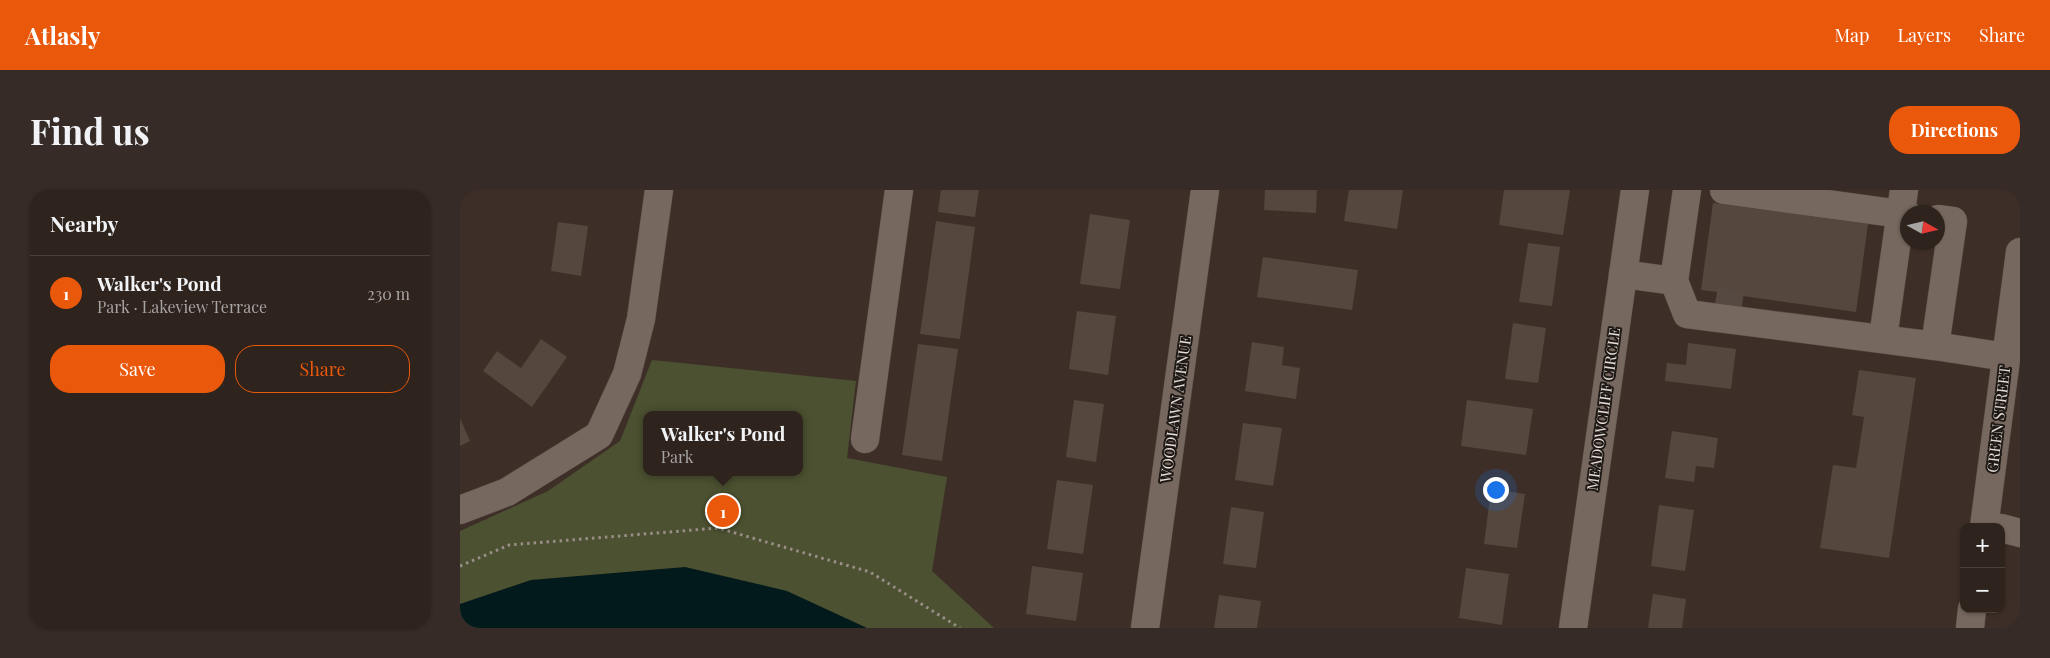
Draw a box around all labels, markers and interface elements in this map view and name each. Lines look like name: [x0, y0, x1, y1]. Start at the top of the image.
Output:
text: Atlasly: [25, 19, 100, 51]
text: Map: [1834, 23, 1869, 47]
text: Layers: [1897, 23, 1951, 47]
text: Share: [1979, 23, 2025, 47]
button: Directions: [1889, 106, 2020, 154]
text: Find us: [30, 107, 150, 154]
north arrow: [1900, 205, 1945, 250]
text: Nearby: [50, 209, 119, 237]
text: Walker's Pond: [97, 270, 222, 296]
text: 1: [63, 283, 69, 304]
text: 230 m: [367, 283, 410, 304]
text: Park · Lakeview Terrace: [97, 296, 267, 317]
street label: MEADOWCLIFF CIRCLE: [1582, 326, 1624, 492]
street label: WOODLAWN AVENUE: [1155, 334, 1195, 485]
button: Save: [50, 345, 225, 393]
button: Share: [235, 345, 410, 393]
street label: GREEN STREET: [1982, 364, 2014, 474]
popup: [643, 411, 803, 476]
text: Walker's Pond: [661, 420, 785, 446]
text: Park: [661, 446, 694, 467]
your location: [1483, 477, 1509, 503]
pin: 1: [707, 492, 739, 530]
map controls: [1960, 523, 2005, 613]
button: +: [1960, 523, 2005, 568]
button: −: [1960, 568, 2005, 613]

